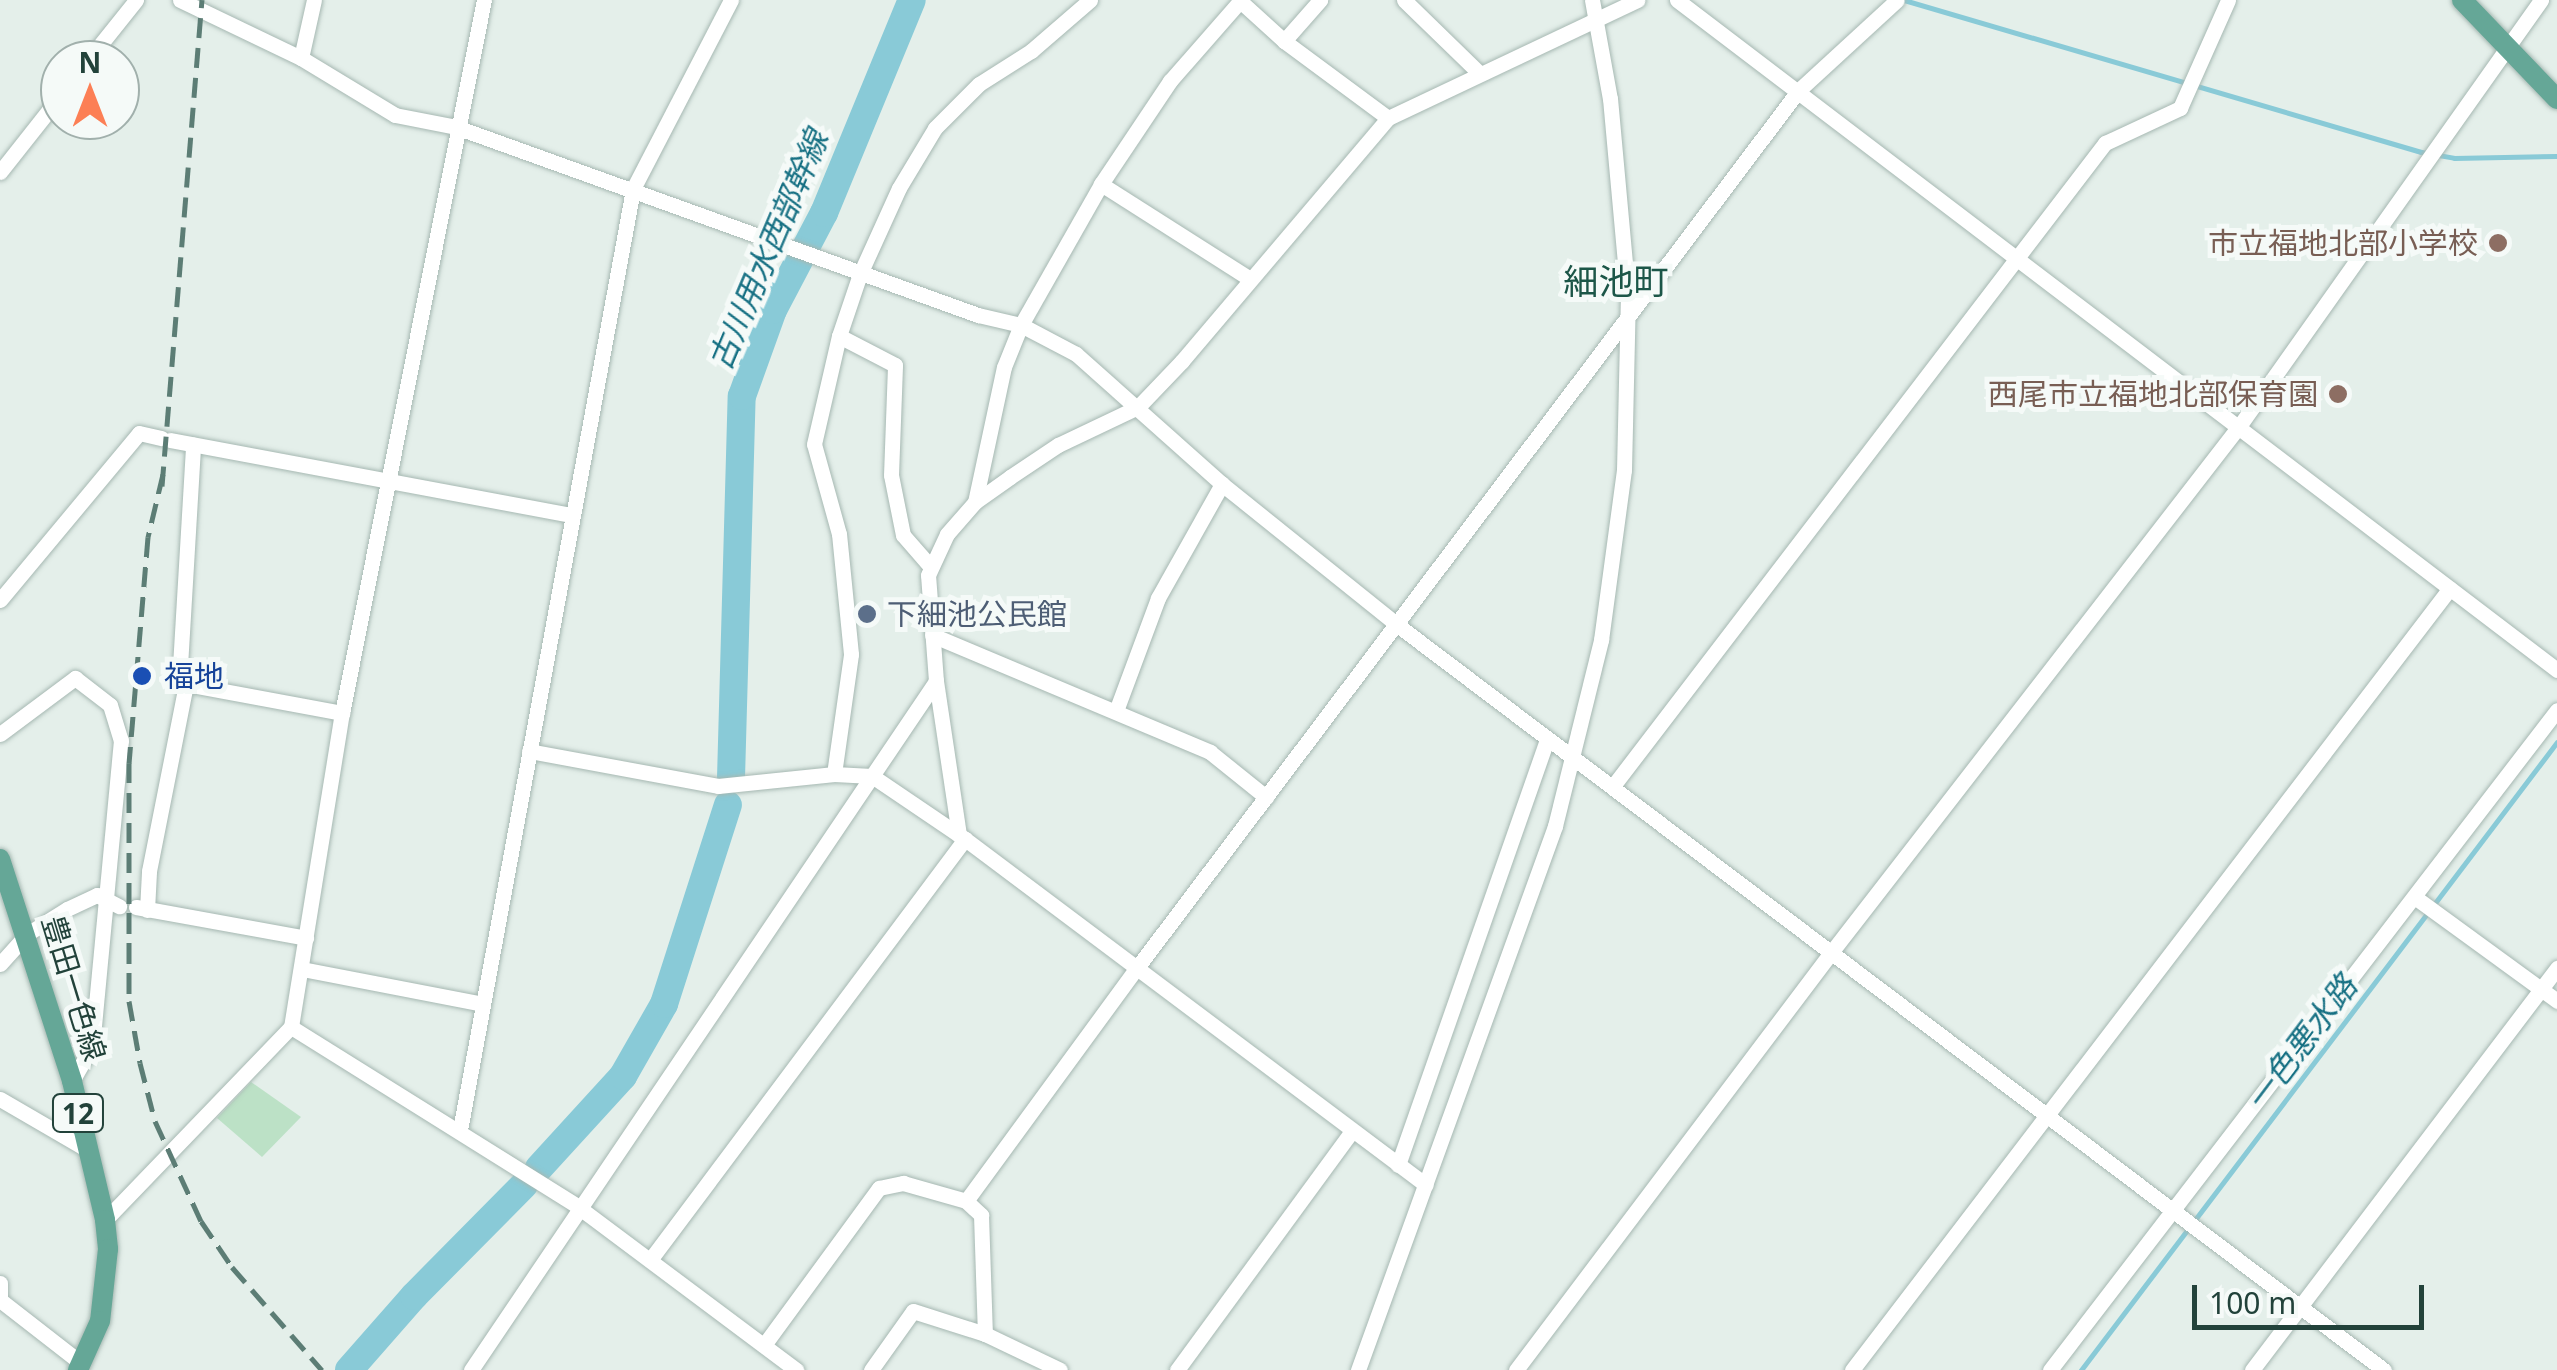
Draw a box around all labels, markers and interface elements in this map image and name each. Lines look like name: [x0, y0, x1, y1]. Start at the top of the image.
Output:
north arrow: [40, 40, 140, 140]
text: N: [79, 43, 101, 81]
water label: 古川用水西部幹線: [700, 125, 836, 375]
place label: 市立福地北部小学校: [2208, 225, 2478, 261]
marker: 市立福地北部小学校: [2487, 232, 2509, 254]
district label: 細池町: [1564, 260, 1668, 302]
place label: 西尾市立福地北部保育園: [1988, 376, 2318, 412]
marker: 西尾市立福地北部保育園: [2327, 383, 2349, 405]
place label: 下細池公民館: [887, 596, 1067, 632]
marker: 下細池公民館: [856, 603, 878, 625]
place label: 福地: [164, 658, 224, 694]
marker: 福地: [129, 663, 155, 689]
street label: 豊田一色線: [35, 911, 113, 1065]
water label: 一色悪水路: [2238, 968, 2364, 1118]
road number: 12: [50, 1090, 106, 1136]
scale bar: [2197, 1265, 2430, 1327]
text: 100 m: [2209, 1282, 2296, 1323]

